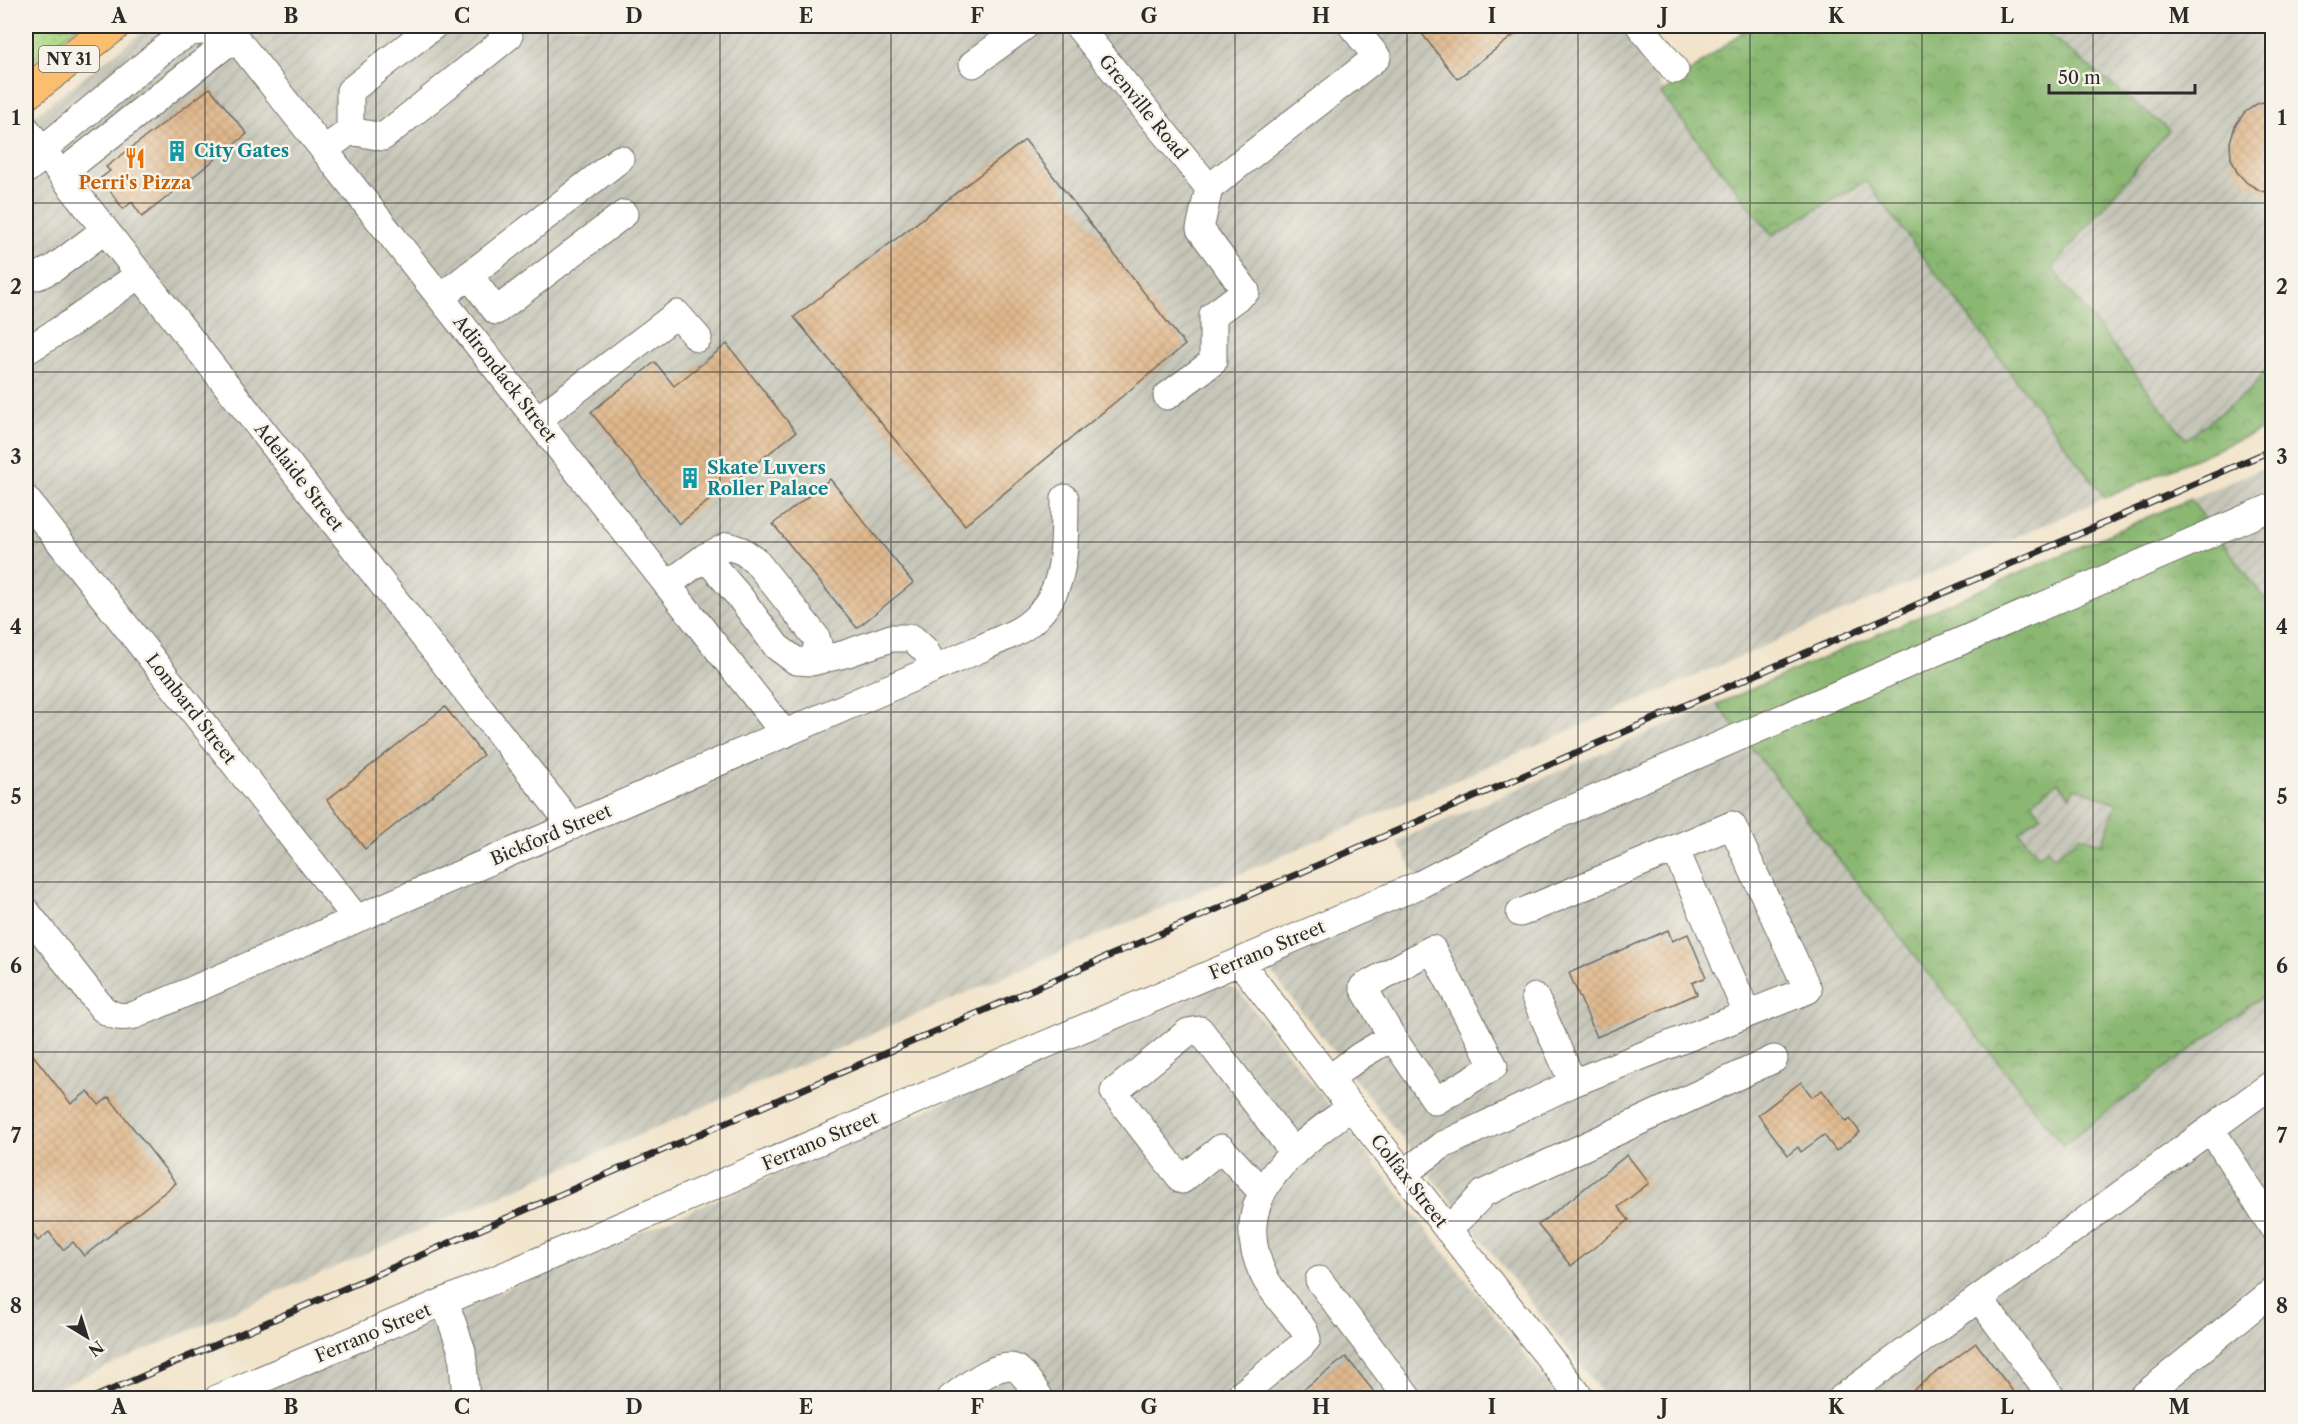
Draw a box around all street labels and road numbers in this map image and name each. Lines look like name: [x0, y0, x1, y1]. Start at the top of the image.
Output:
road number: NY 31: [39, 46, 99, 72]
street label: Grenville Road: [1094, 50, 1192, 164]
street label: Adirondack Street: [448, 310, 562, 447]
street label: Adelaide Street: [249, 418, 348, 536]
street label: Lombard Street: [141, 649, 241, 769]
street label: Bickford Street: [487, 799, 615, 870]
street label: Ferrano Street: [1206, 915, 1329, 984]
street label: Ferrano Street: [759, 1106, 882, 1175]
street label: Colfax Street: [1366, 1130, 1453, 1233]
street label: Ferrano Street: [312, 1298, 435, 1367]

